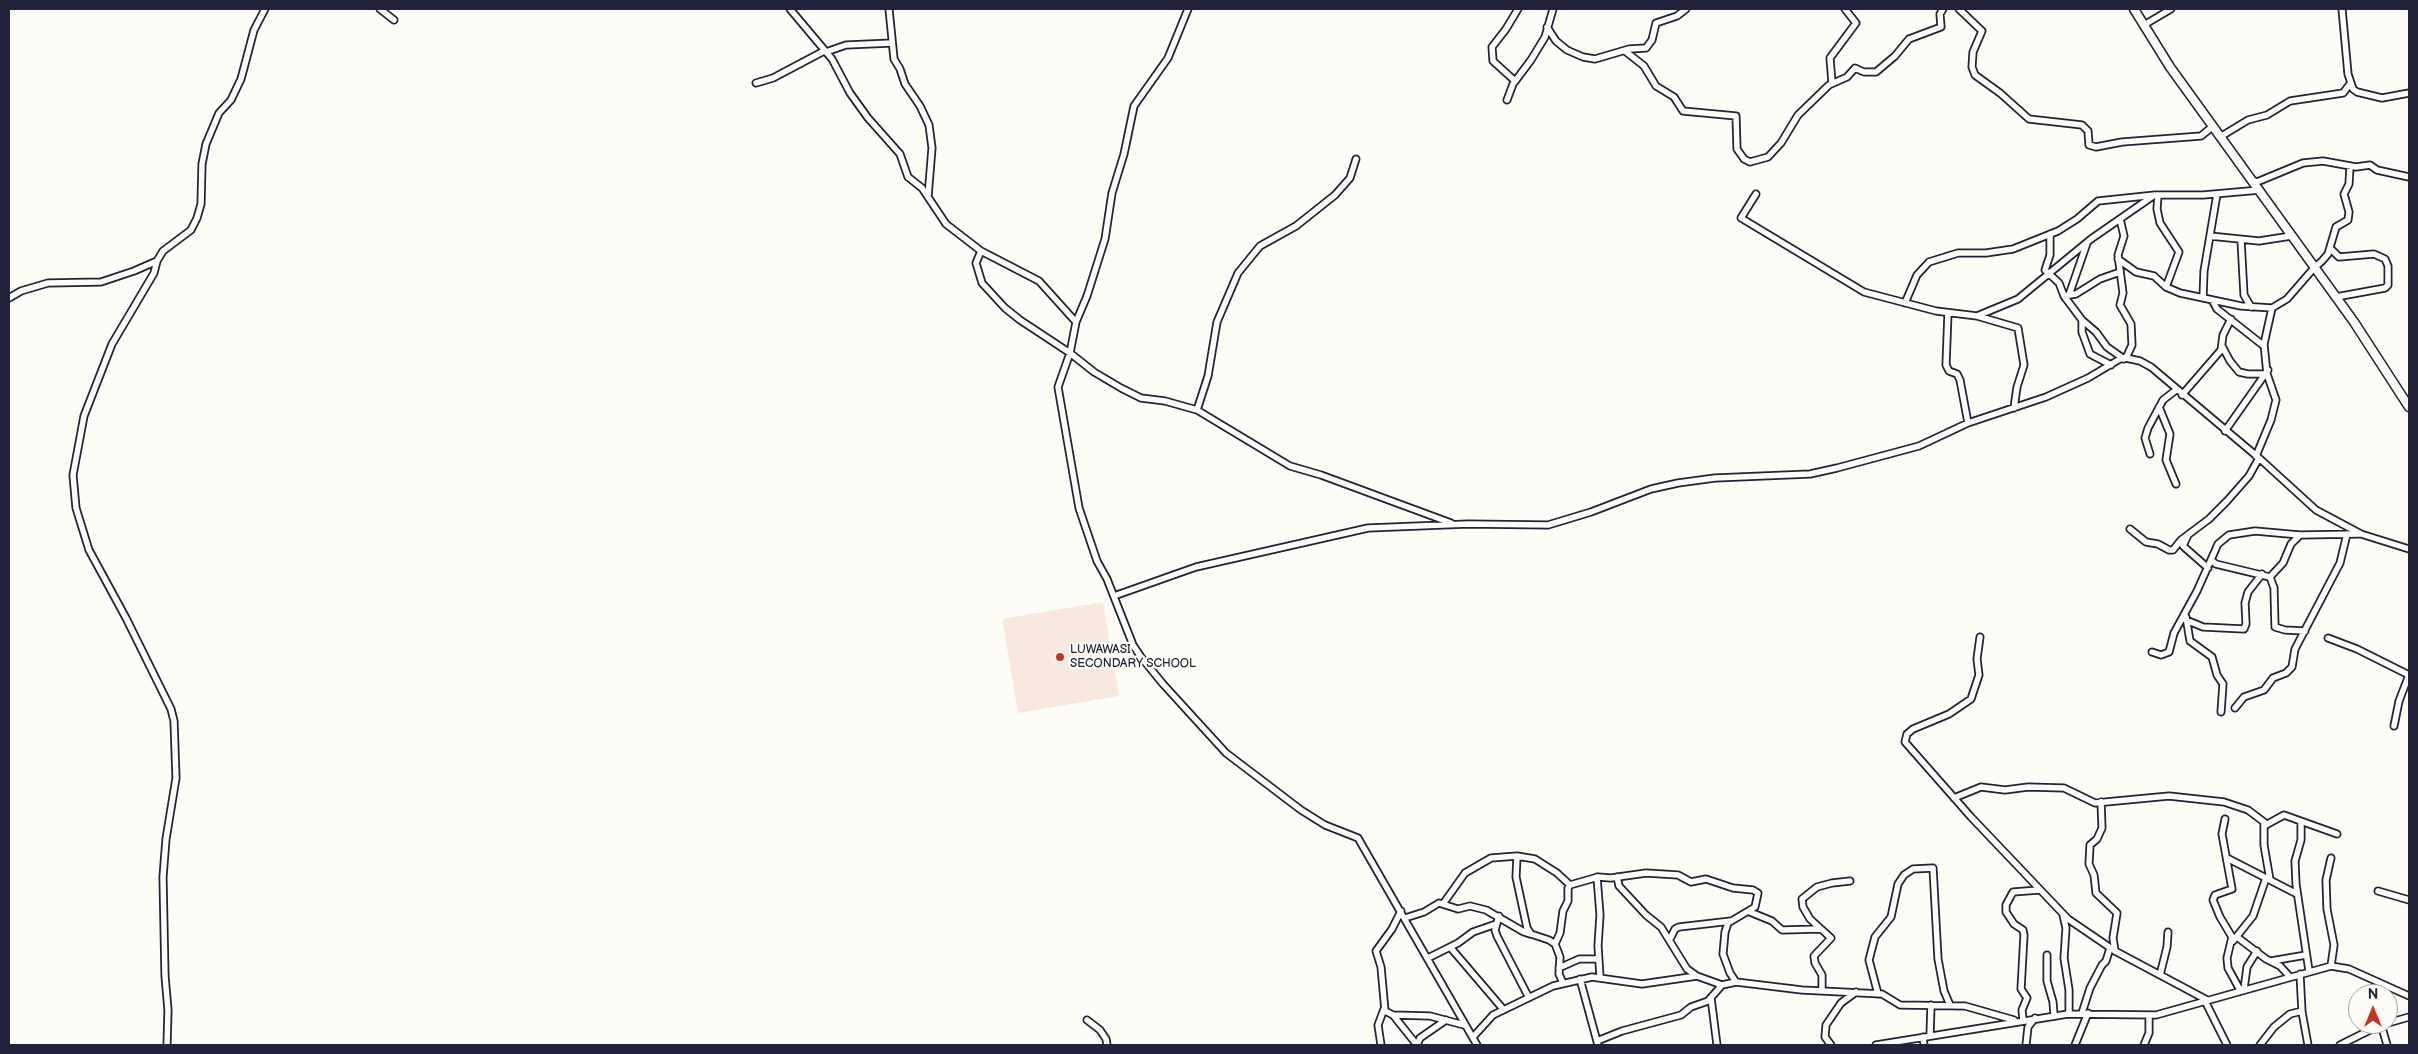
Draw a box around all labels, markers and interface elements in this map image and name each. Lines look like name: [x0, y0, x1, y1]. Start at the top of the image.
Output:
place label: LUWAWASI SECONDARY SCHOOL: [1070, 643, 1196, 671]
marker: LUWAWASI SECONDARY SCHOOL: [1054, 651, 1066, 663]
north arrow: [2348, 984, 2398, 1034]
text: N: [2368, 986, 2378, 1003]

